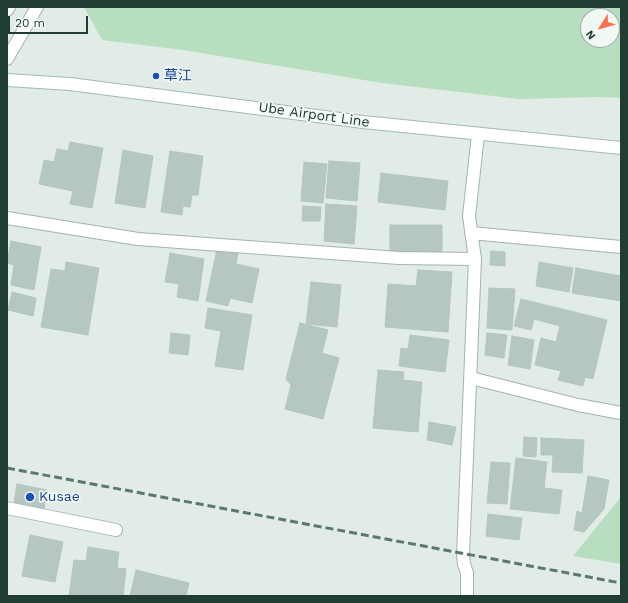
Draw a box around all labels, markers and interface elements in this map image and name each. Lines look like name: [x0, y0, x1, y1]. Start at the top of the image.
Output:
scale bar: [10, 8, 90, 34]
north arrow: [580, 8, 620, 48]
text: 20 m: [15, 16, 45, 30]
text: N: [583, 28, 598, 42]
place label: 草江: [164, 68, 192, 84]
marker: 草江: [151, 71, 161, 81]
street label: Ube Airport Line: [257, 99, 371, 131]
place label: Kusae: [39, 489, 80, 505]
marker: Kusae: [24, 491, 36, 503]

